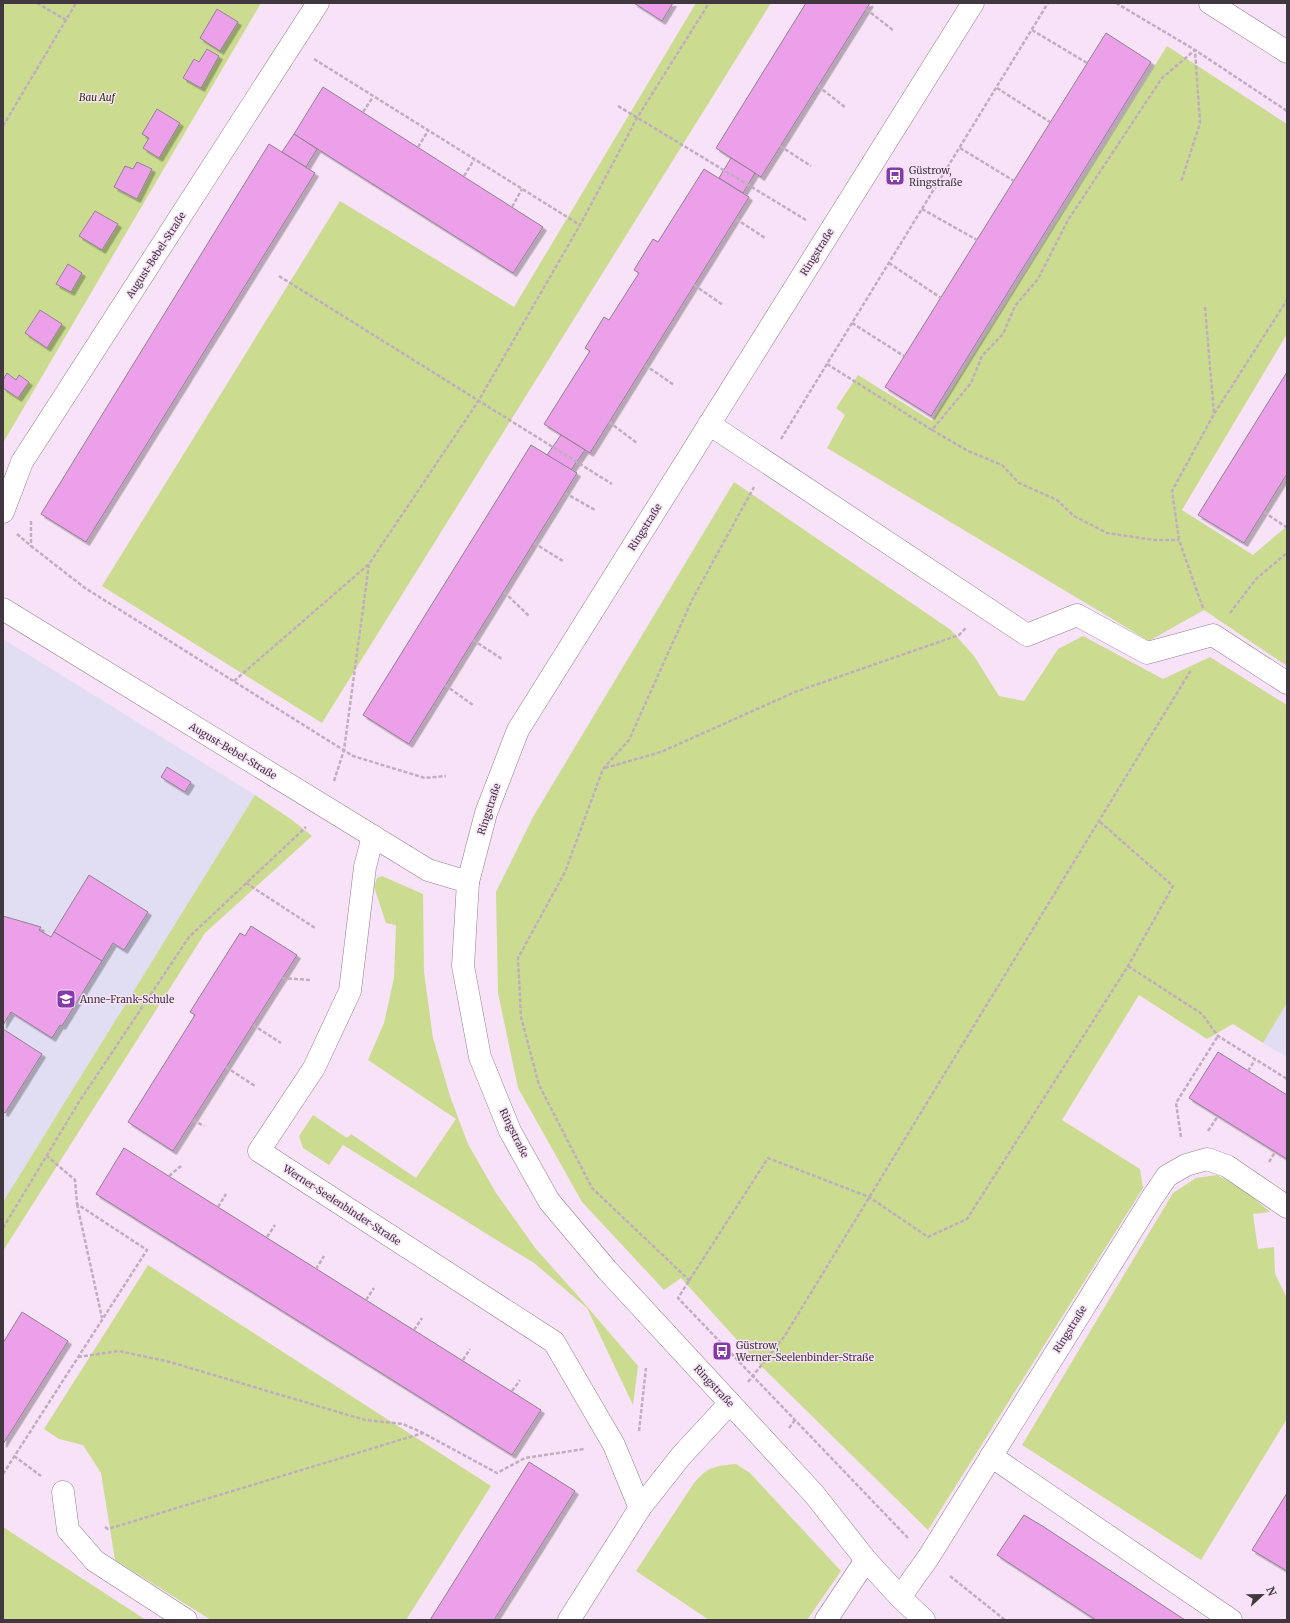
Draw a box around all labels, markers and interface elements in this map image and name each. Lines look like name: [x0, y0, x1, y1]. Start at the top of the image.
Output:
park label: Bau Auf: [79, 91, 117, 104]
place label: Güstrow, Ringstraße: [909, 164, 962, 189]
bus stop icon: Güstrow, Ringstraße: [884, 165, 906, 187]
street label: August-Bebel-Straße: [123, 209, 189, 301]
street label: Ringstraße: [797, 226, 837, 278]
street label: Ringstraße: [625, 501, 665, 553]
street label: August-Bebel-Straße: [186, 719, 279, 782]
street label: Ringstraße: [475, 782, 503, 836]
school or university icon: Anne-Frank-Schule: [55, 988, 77, 1010]
place label: Anne-Frank-Schule: [79, 993, 174, 1006]
street label: Ringstraße: [496, 1106, 532, 1160]
street label: Werner-Seelenbinder-Straße: [280, 1161, 403, 1248]
street label: Ringstraße: [1050, 1303, 1090, 1355]
place label: Güstrow, Werner-Seelenbinder-Straße: [735, 1339, 874, 1364]
bus stop icon: Güstrow, Werner-Seelenbinder-Straße: [711, 1340, 733, 1362]
street label: Ringstraße: [691, 1362, 737, 1410]
north arrow: [1242, 1575, 1282, 1615]
text: N: [1263, 1585, 1280, 1598]

